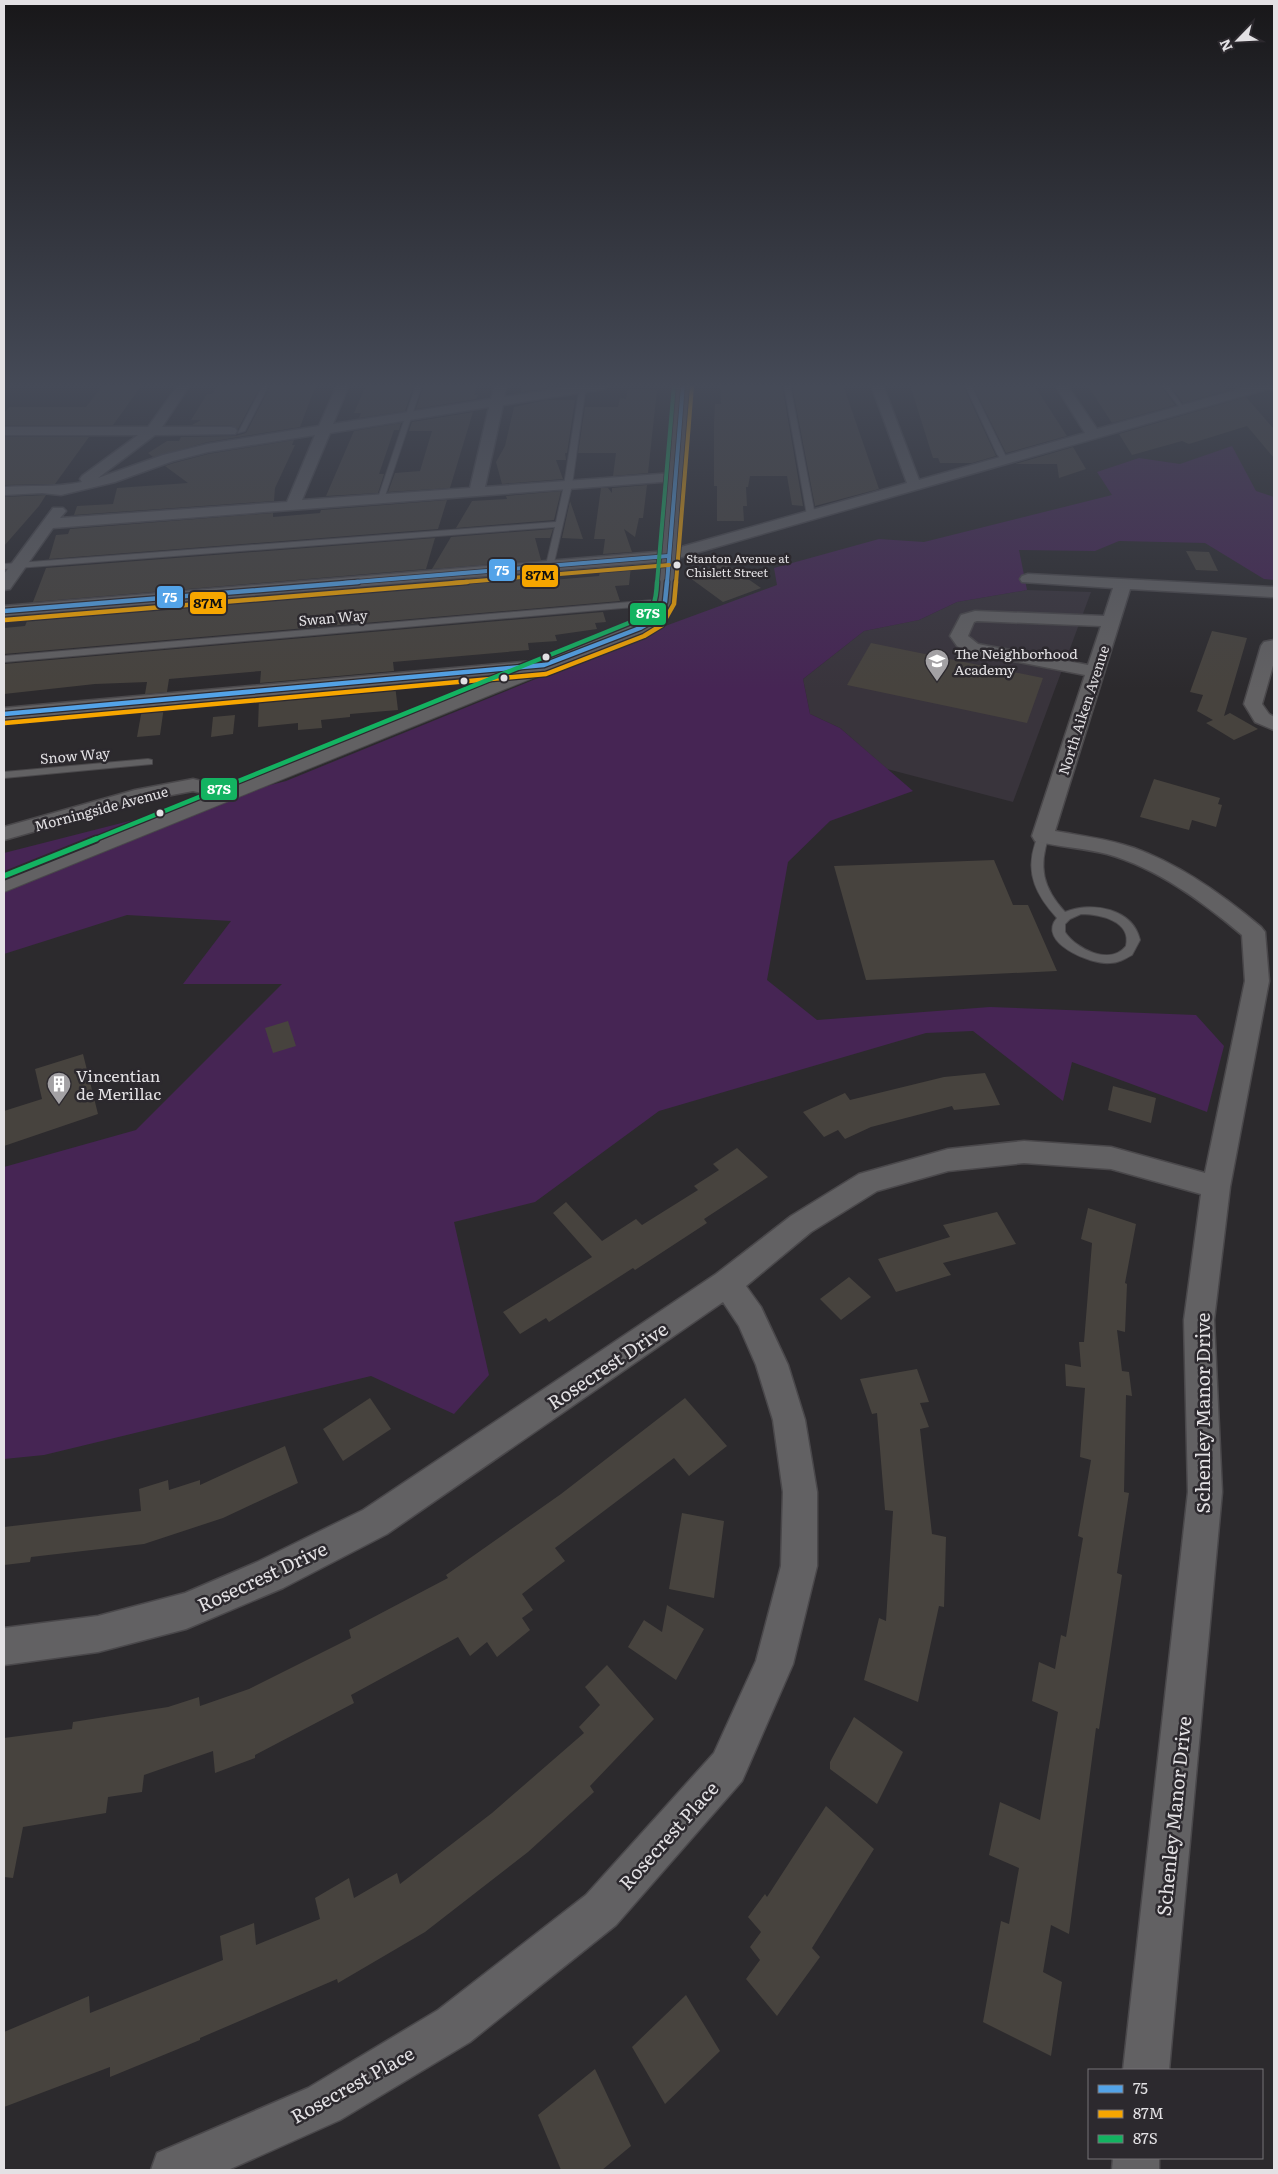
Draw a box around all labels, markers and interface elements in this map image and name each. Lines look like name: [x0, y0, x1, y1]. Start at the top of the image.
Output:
north arrow: [1213, 15, 1263, 65]
text: N: [1214, 36, 1237, 55]
place label: Stanton Avenue at Chislett Street: [686, 549, 789, 581]
line badge: 75: [488, 558, 516, 582]
text: 75: [495, 559, 510, 579]
marker: Stanton Avenue at Chislett Street: [672, 560, 682, 570]
line badge: 87M: [521, 564, 559, 588]
text: 87M: [525, 564, 555, 584]
line badge: 75: [156, 585, 184, 609]
text: 75: [163, 586, 178, 606]
line badge: 87M: [189, 591, 227, 615]
text: 87M: [193, 592, 223, 612]
line badge: 87S: [629, 602, 667, 626]
text: 87S: [636, 602, 661, 622]
street label: Swan Way: [297, 604, 369, 630]
place label: The Neighborhood Academy: [954, 643, 1078, 679]
street label: North Aiken Avenue: [1053, 643, 1113, 777]
school or university icon: The Neighborhood Academy: [924, 648, 950, 682]
unlabelled marker: [541, 652, 551, 662]
unlabelled marker: [499, 673, 509, 683]
unlabelled marker: [459, 676, 469, 686]
street label: Snow Way: [39, 742, 112, 768]
line badge: 87S: [200, 777, 238, 801]
text: 87S: [207, 778, 232, 798]
street label: Morningside Avenue: [32, 781, 170, 835]
unlabelled marker: [155, 808, 165, 818]
place label: Vincentian de Merillac: [76, 1063, 161, 1105]
building icon: Vincentian de Merillac: [46, 1071, 72, 1105]
street label: Schenley Manor Drive: [1188, 1312, 1216, 1513]
street label: Rosecrest Drive: [541, 1314, 673, 1416]
street label: Rosecrest Drive: [193, 1534, 332, 1618]
street label: Schenley Manor Drive: [1149, 1715, 1197, 1917]
street label: Rosecrest Place: [612, 1774, 724, 1895]
street label: Rosecrest Place: [285, 2038, 419, 2130]
legend: [1088, 2069, 1263, 2159]
text: 75: [1133, 2076, 1148, 2099]
text: 87M: [1133, 2101, 1164, 2124]
text: 87S: [1133, 2126, 1158, 2149]

